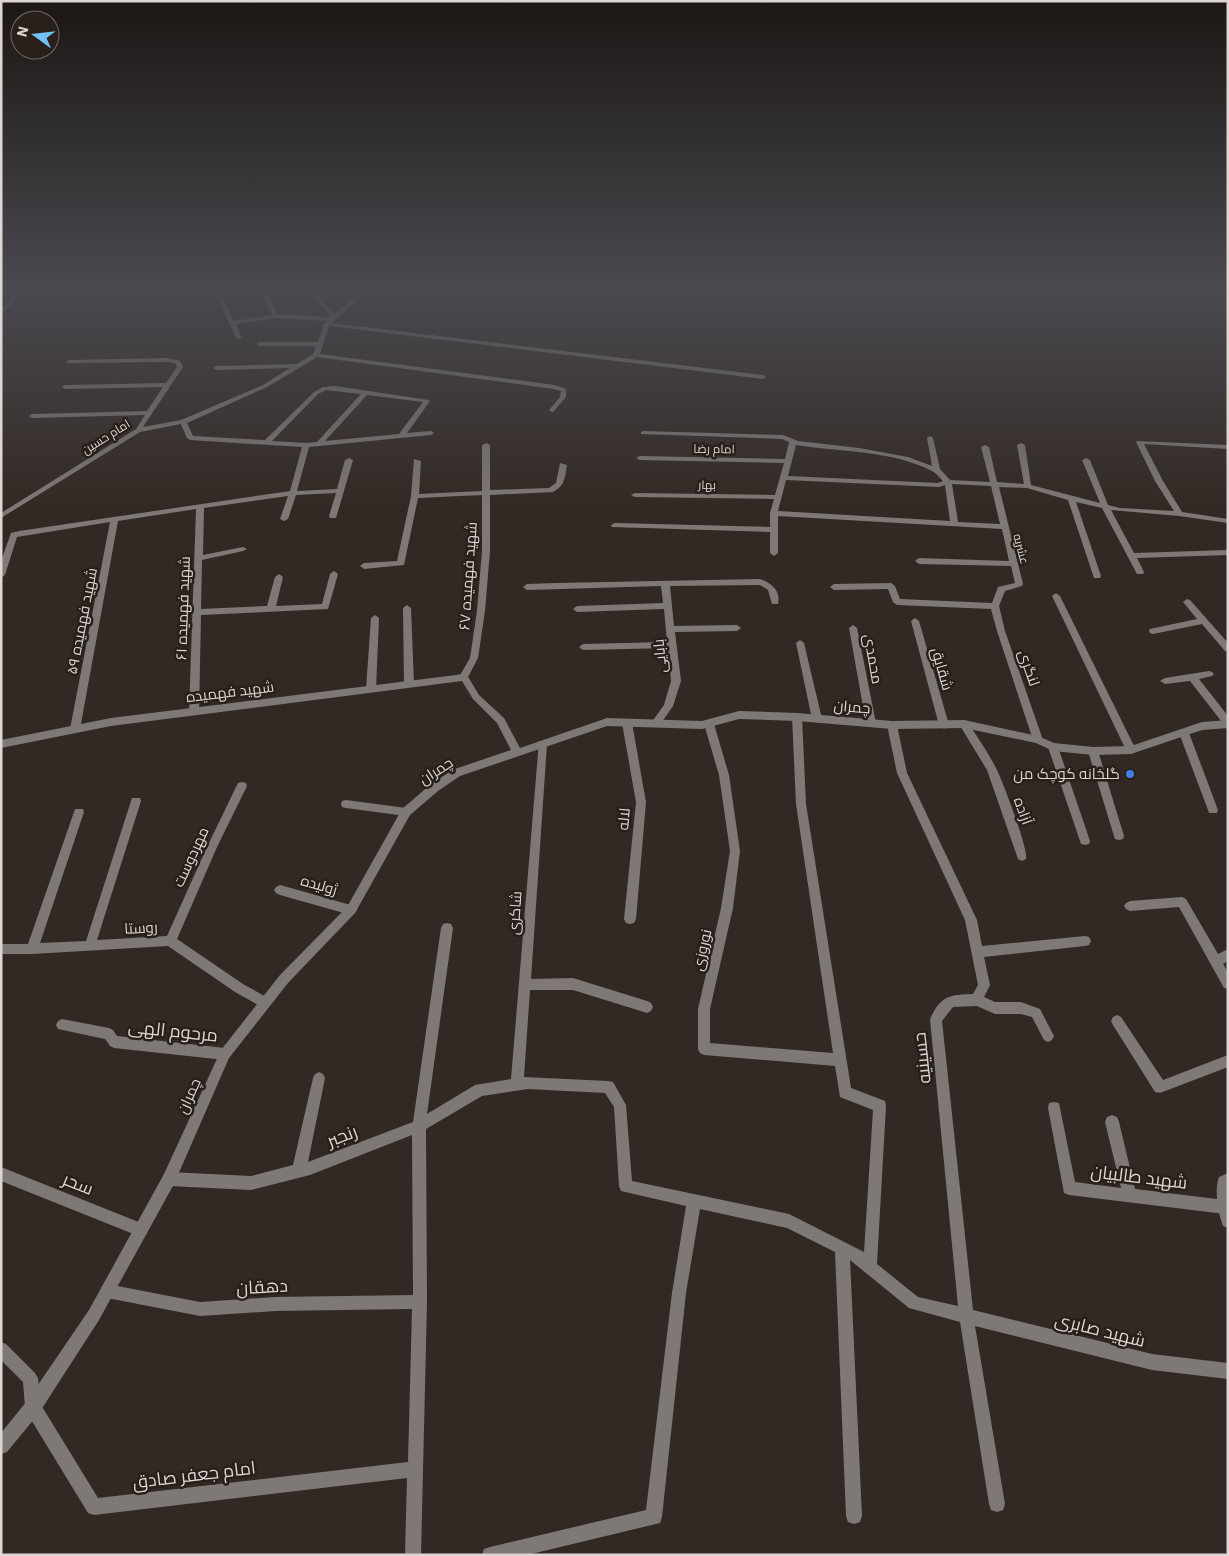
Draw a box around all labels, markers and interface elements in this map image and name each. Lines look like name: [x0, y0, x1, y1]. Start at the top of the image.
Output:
north arrow: [10, 10, 60, 60]
text: N: [12, 24, 32, 39]
street label: امام حسین: [79, 416, 133, 458]
street label: امام رضا: [693, 441, 735, 457]
street label: بهار: [697, 477, 716, 492]
street label: شهید فهمیده ۶۷: [454, 521, 482, 631]
street label: عشریه: [1010, 532, 1033, 566]
street label: شهید فهمیده ۶۱: [171, 556, 195, 660]
street label: شهید فهمیده ۵۹: [62, 566, 102, 676]
street label: محمدی: [859, 633, 887, 685]
street label: بابایی: [649, 638, 671, 674]
street label: شقایق: [926, 645, 958, 693]
street label: لنگری: [1014, 647, 1044, 689]
street label: شهید فهمیده: [185, 677, 275, 707]
street label: چمران: [833, 695, 871, 719]
street label: چمران: [415, 753, 457, 789]
place label: گلخانه کوچک من: [1013, 764, 1120, 784]
marker: گلخانه کوچک من: [1124, 768, 1136, 780]
street label: آزاده: [1010, 794, 1037, 827]
street label: لاله: [613, 807, 634, 831]
street label: مهردوست: [168, 824, 214, 890]
street label: ژولیده: [299, 870, 340, 899]
street label: شاکری: [503, 890, 527, 936]
street label: روستا: [124, 917, 158, 938]
street label: نوروزی: [688, 927, 716, 973]
street label: مرحوم الهی: [127, 1014, 219, 1048]
street label: حسینیه: [907, 1031, 936, 1085]
street label: چمران: [172, 1075, 206, 1117]
street label: رنجبر: [322, 1119, 360, 1152]
street label: شهید طالبیان: [1089, 1159, 1189, 1194]
street label: سحر: [59, 1167, 97, 1200]
street label: دهقان: [235, 1274, 288, 1299]
street label: شهید صابری: [1053, 1307, 1148, 1352]
street label: امام جعفر صادق: [131, 1456, 257, 1494]

